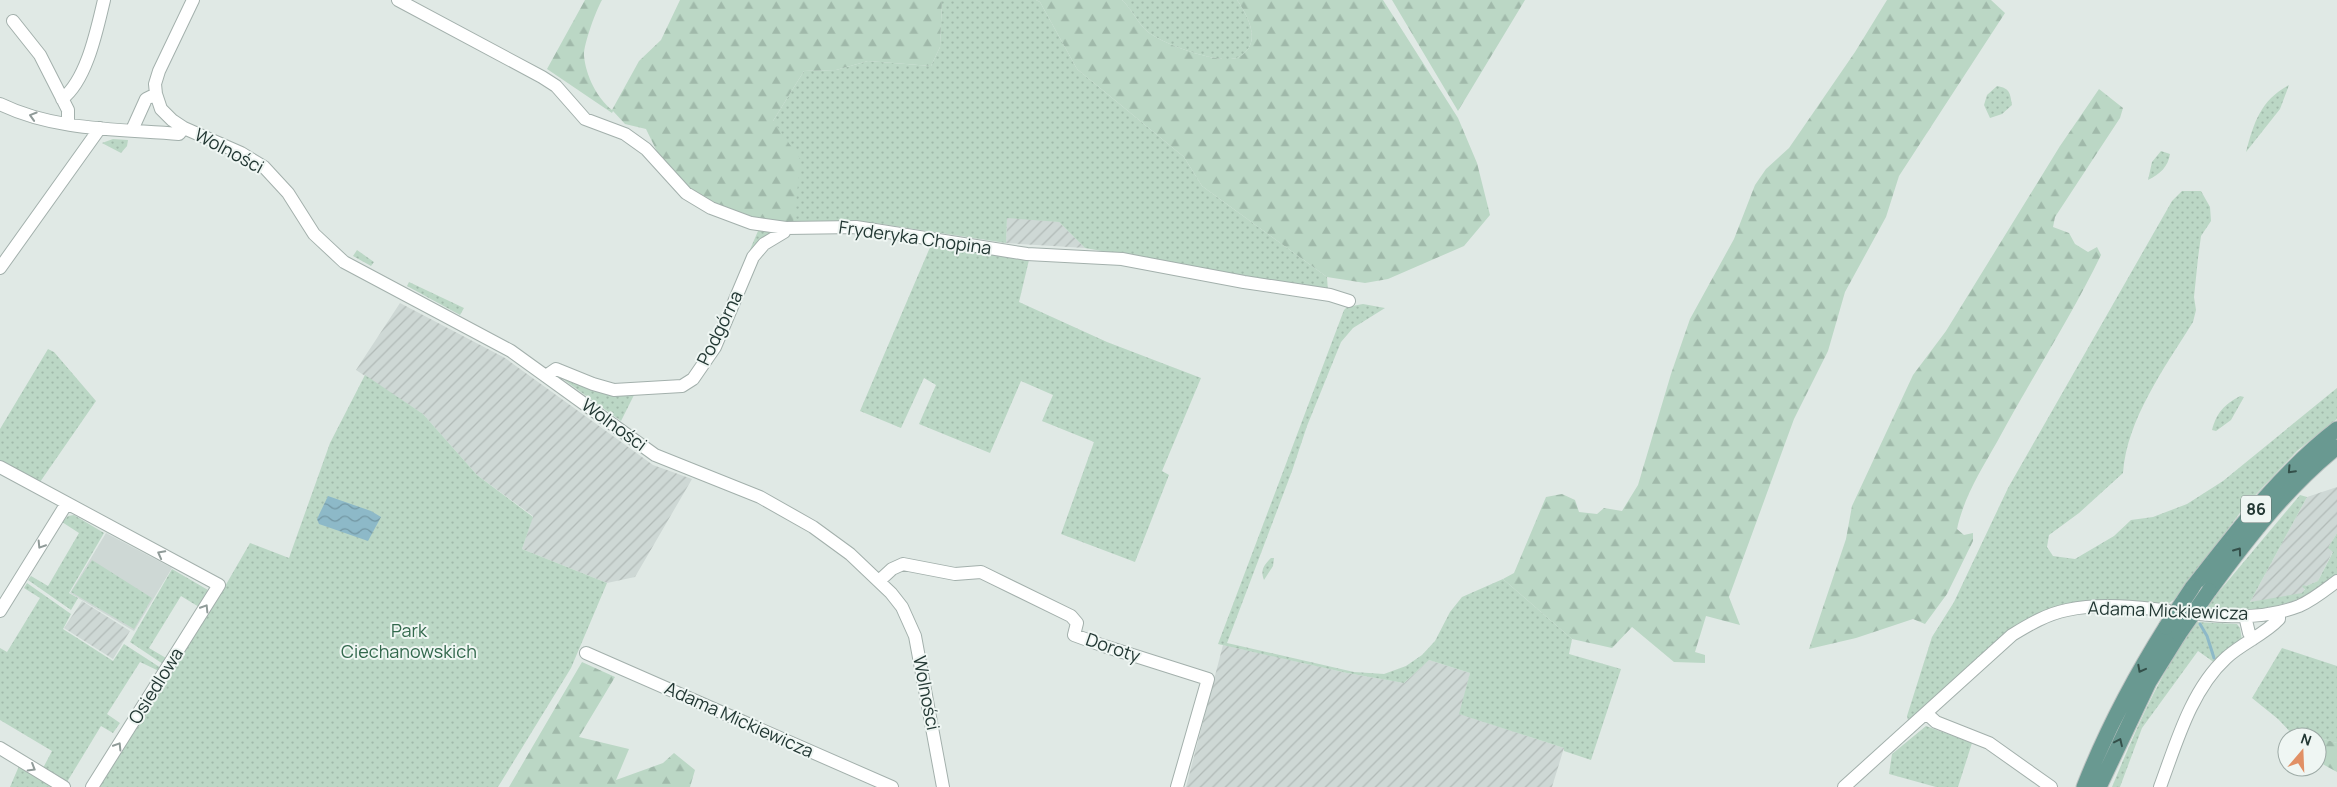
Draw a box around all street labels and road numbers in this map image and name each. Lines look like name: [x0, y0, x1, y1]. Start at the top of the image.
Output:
street label: Wolności: [191, 122, 268, 178]
street label: Fryderyka Chopina: [837, 214, 993, 260]
street label: Podgórna: [691, 286, 748, 369]
street label: Wolności: [577, 392, 652, 456]
road number: 86: [2241, 496, 2271, 522]
street label: Adama Mickiewicza: [2087, 595, 2249, 625]
street label: Doroty: [1083, 627, 1144, 668]
street label: Osiedlowa: [122, 643, 188, 728]
street label: Wolności: [908, 654, 946, 732]
street label: Adama Mickiewicza: [661, 675, 818, 763]

